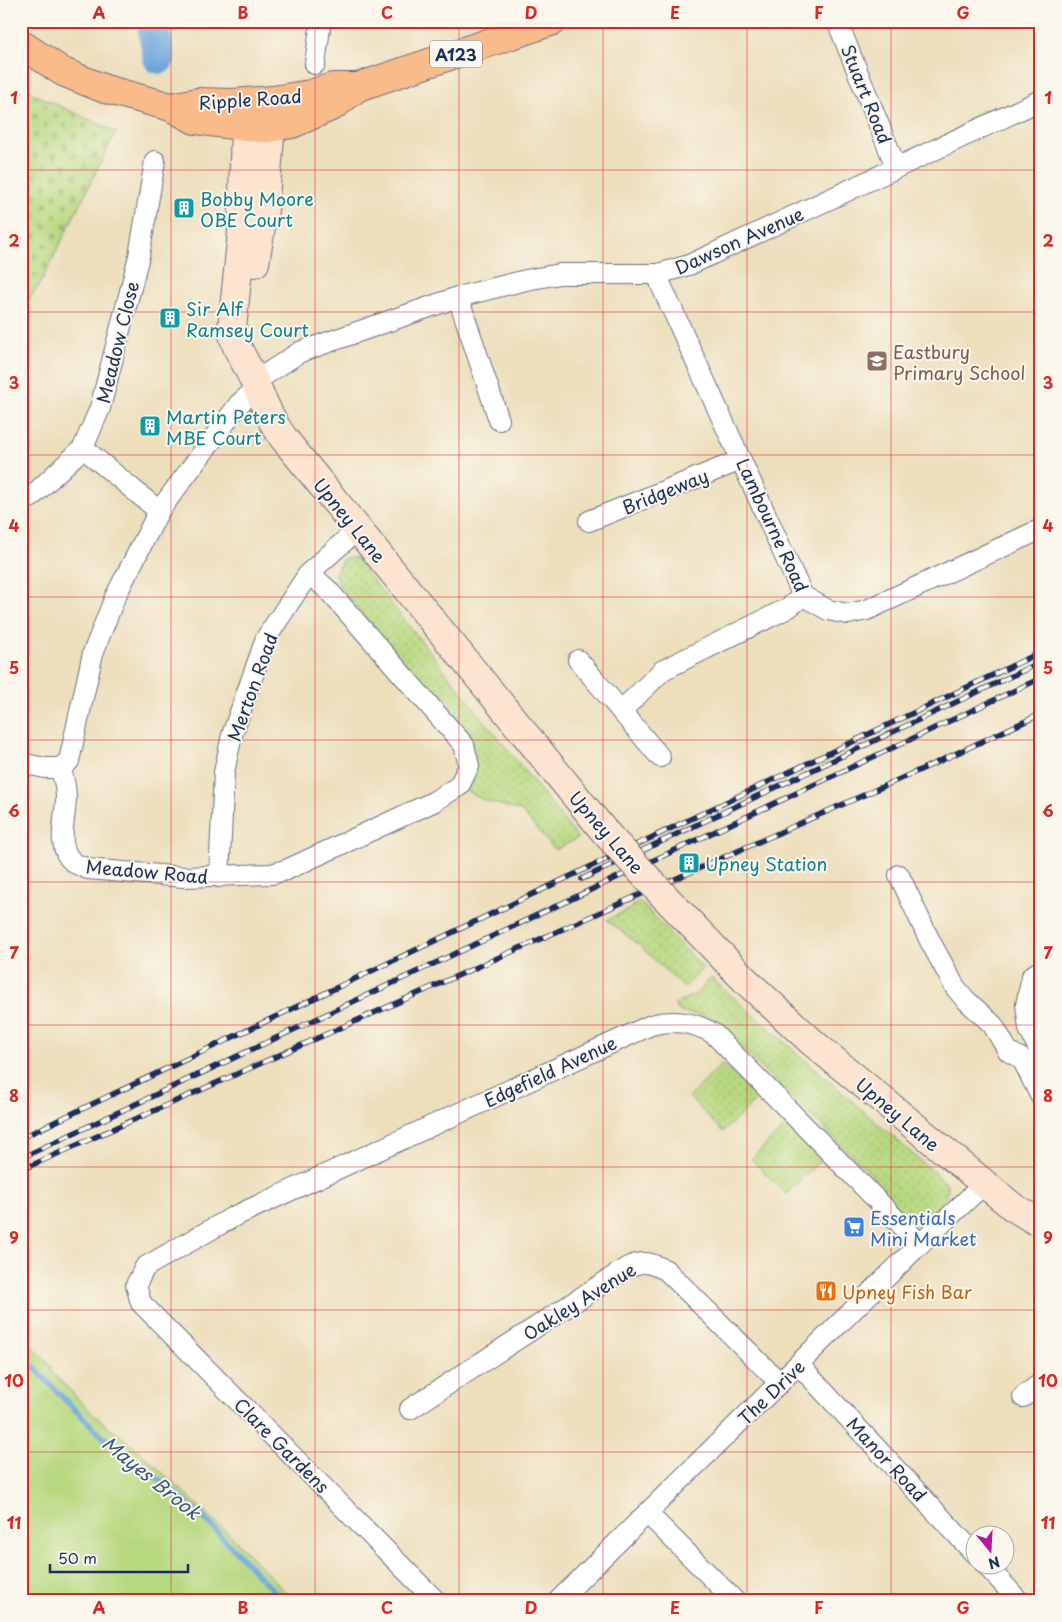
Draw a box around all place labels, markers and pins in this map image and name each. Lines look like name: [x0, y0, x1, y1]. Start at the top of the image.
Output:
place label: Bobby Moore OBE Court: [200, 185, 314, 233]
building icon: Bobby Moore OBE Court: [172, 196, 196, 220]
place label: Sir Alf Ramsey Court: [186, 295, 309, 343]
building icon: Sir Alf Ramsey Court: [158, 306, 182, 330]
place label: Eastbury Primary School: [893, 338, 1025, 386]
school or university icon: Eastbury Primary School: [865, 349, 889, 373]
place label: Martin Peters MBE Court: [166, 403, 286, 451]
building icon: Martin Peters MBE Court: [138, 414, 162, 438]
place label: Upney Station: [705, 850, 827, 877]
building icon: Upney Station: [677, 851, 701, 875]
place label: Essentials Mini Market: [870, 1204, 976, 1252]
supermarket icon: Essentials Mini Market: [842, 1215, 866, 1239]
place label: Upney Fish Bar: [842, 1278, 973, 1305]
restaurant icon: Upney Fish Bar: [814, 1279, 838, 1303]

